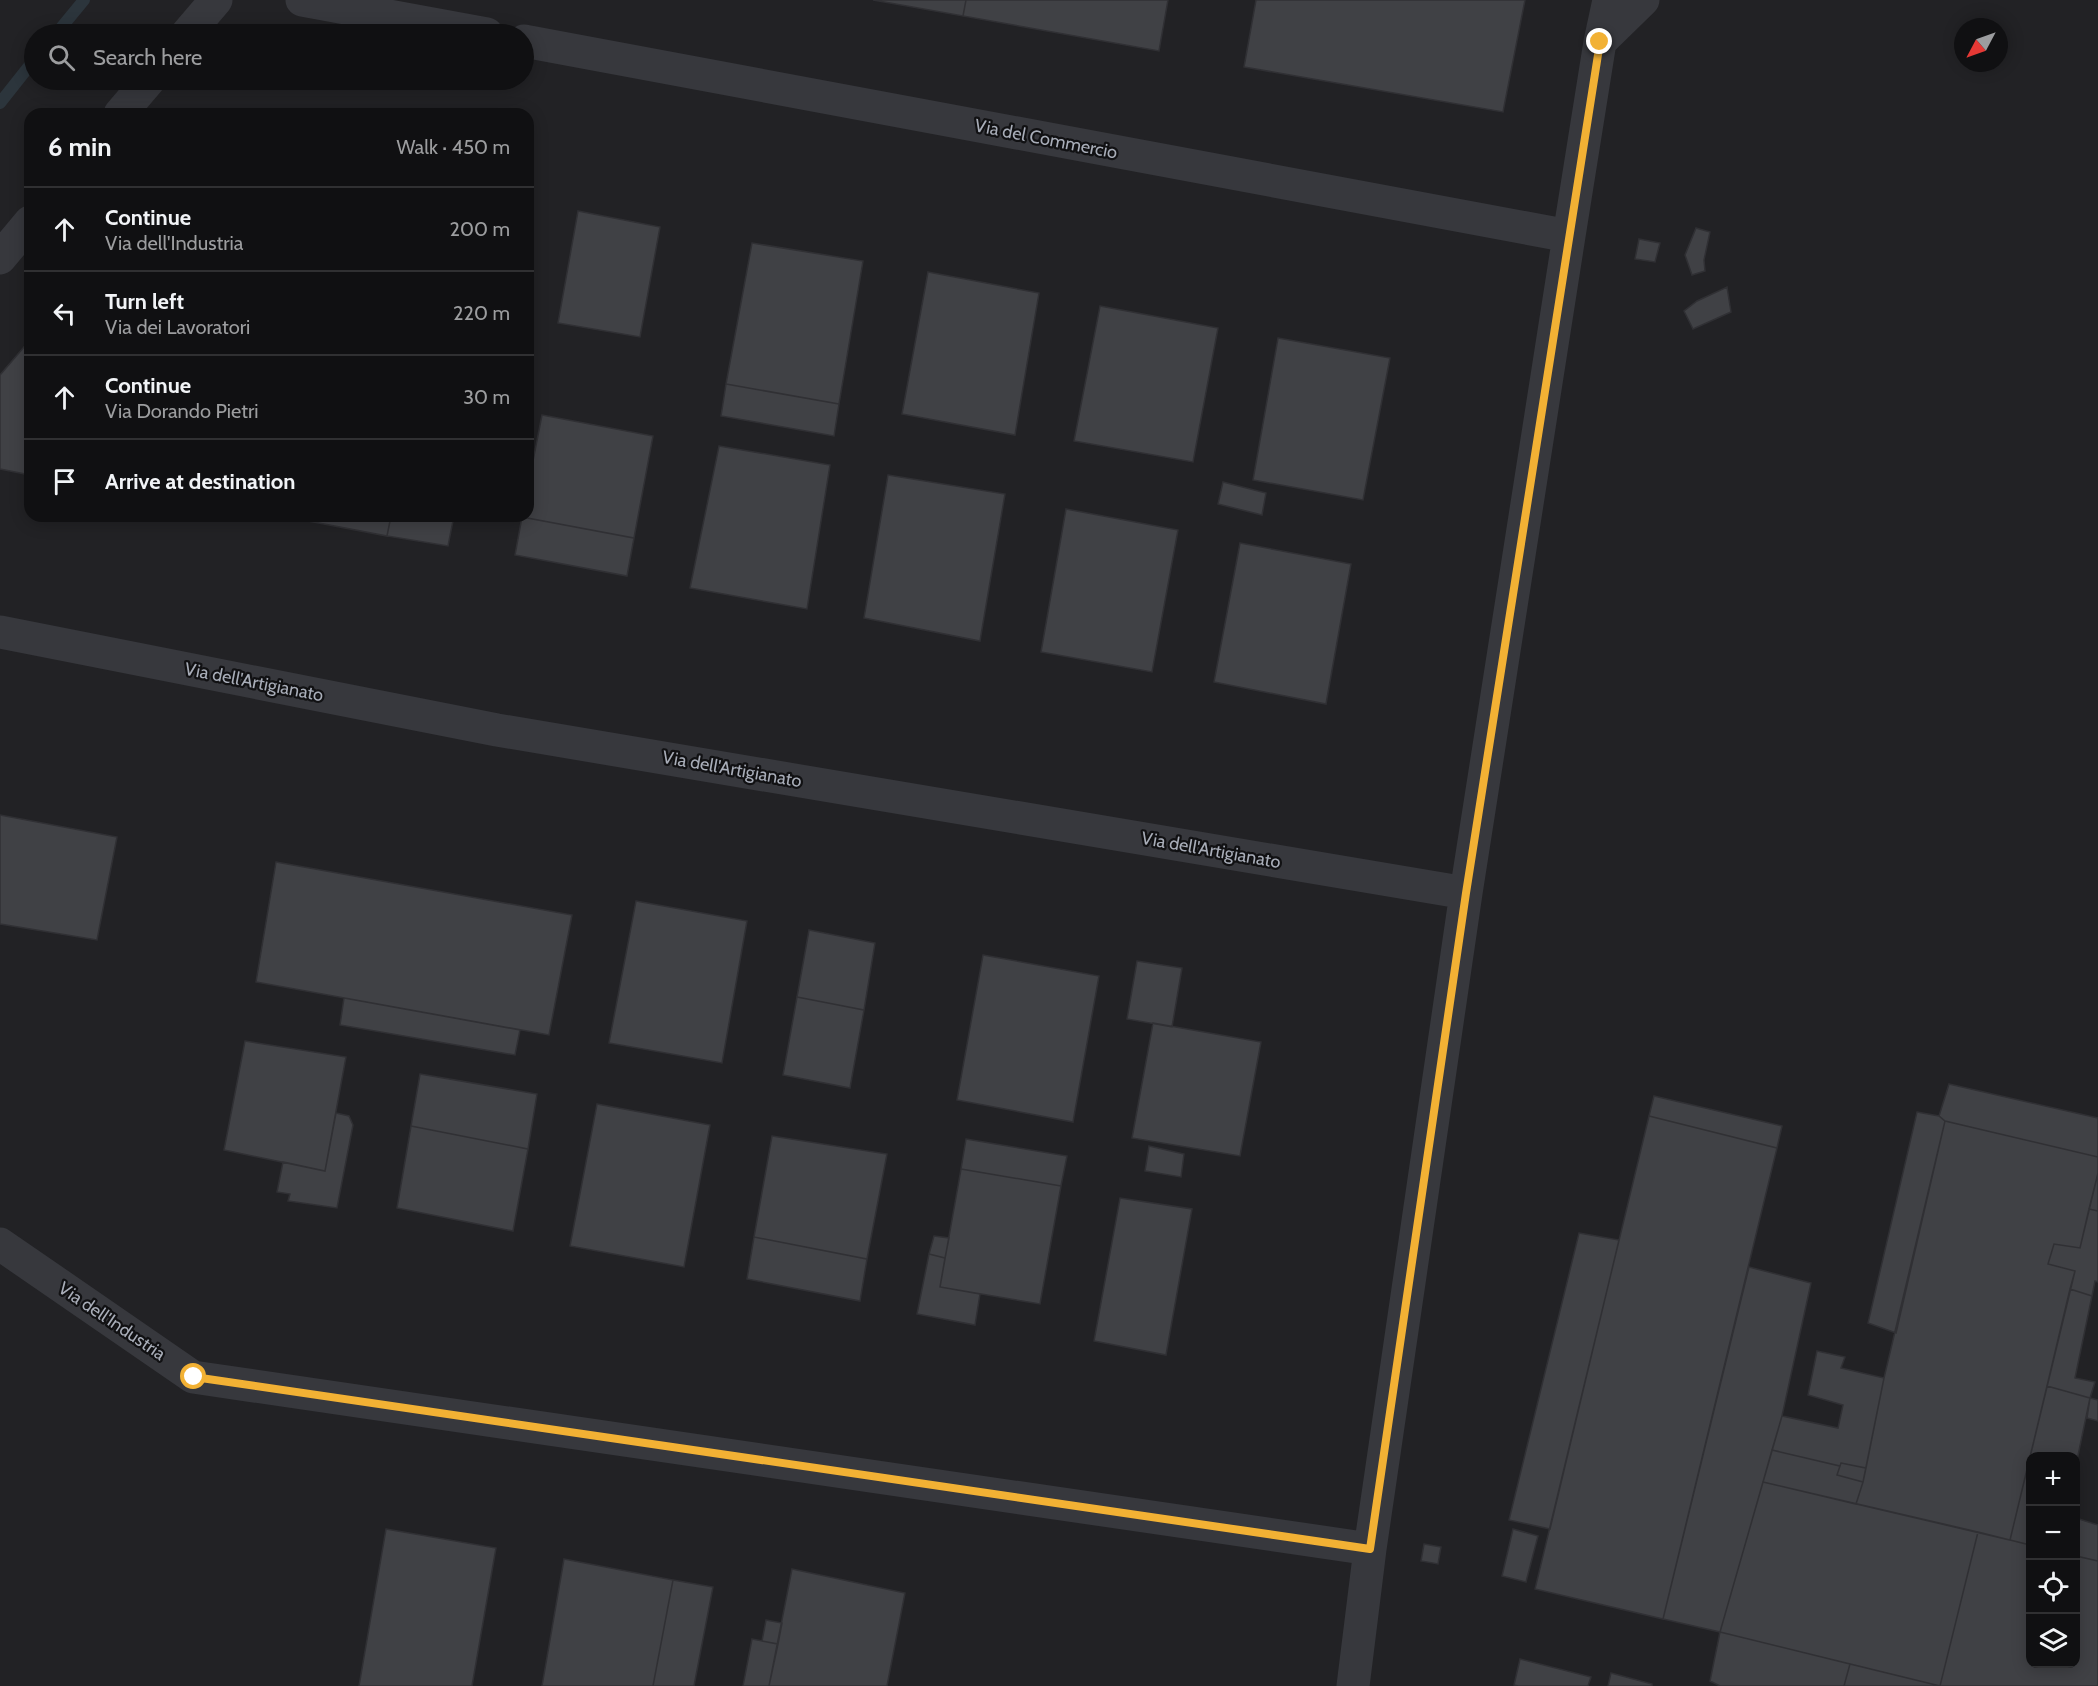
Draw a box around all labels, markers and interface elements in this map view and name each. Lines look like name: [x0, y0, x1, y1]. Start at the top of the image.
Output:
north arrow: [1954, 18, 2008, 72]
search box: [24, 24, 534, 90]
route end: [1586, 28, 1612, 54]
icon: search: [45, 41, 78, 74]
text: Search here: [93, 44, 202, 71]
street label: Via del Commercio: [973, 114, 1119, 164]
text: 6 min: [48, 131, 112, 163]
text: Walk · 450 m: [396, 135, 510, 159]
text: Continue: [105, 204, 191, 231]
icon: ahead: [48, 213, 81, 246]
text: 200 m: [450, 217, 510, 241]
text: Via dell'Industria: [105, 231, 243, 255]
text: Turn left: [105, 288, 184, 315]
icon: left: [48, 297, 81, 330]
text: 220 m: [453, 301, 510, 325]
text: Via dei Lavoratori: [105, 315, 250, 339]
text: Continue: [105, 372, 191, 399]
icon: ahead: [48, 381, 81, 414]
text: 30 m: [463, 385, 510, 409]
text: Via Dorando Pietri: [105, 399, 259, 423]
icon: arrive: [48, 465, 81, 498]
text: Arrive at destination: [105, 468, 295, 495]
street label: Via dell'Artigianato: [183, 658, 325, 706]
street label: Via dell'Artigianato: [661, 746, 803, 792]
street label: Via dell'Artigianato: [1140, 827, 1282, 873]
street label: Via dell'Industria: [54, 1277, 170, 1365]
route start: [180, 1363, 206, 1389]
map controls: [2026, 1452, 2080, 1668]
button: +: [2026, 1452, 2080, 1506]
button: −: [2026, 1506, 2080, 1560]
button: locate: [2026, 1560, 2080, 1614]
button: layers: [2026, 1614, 2080, 1668]

